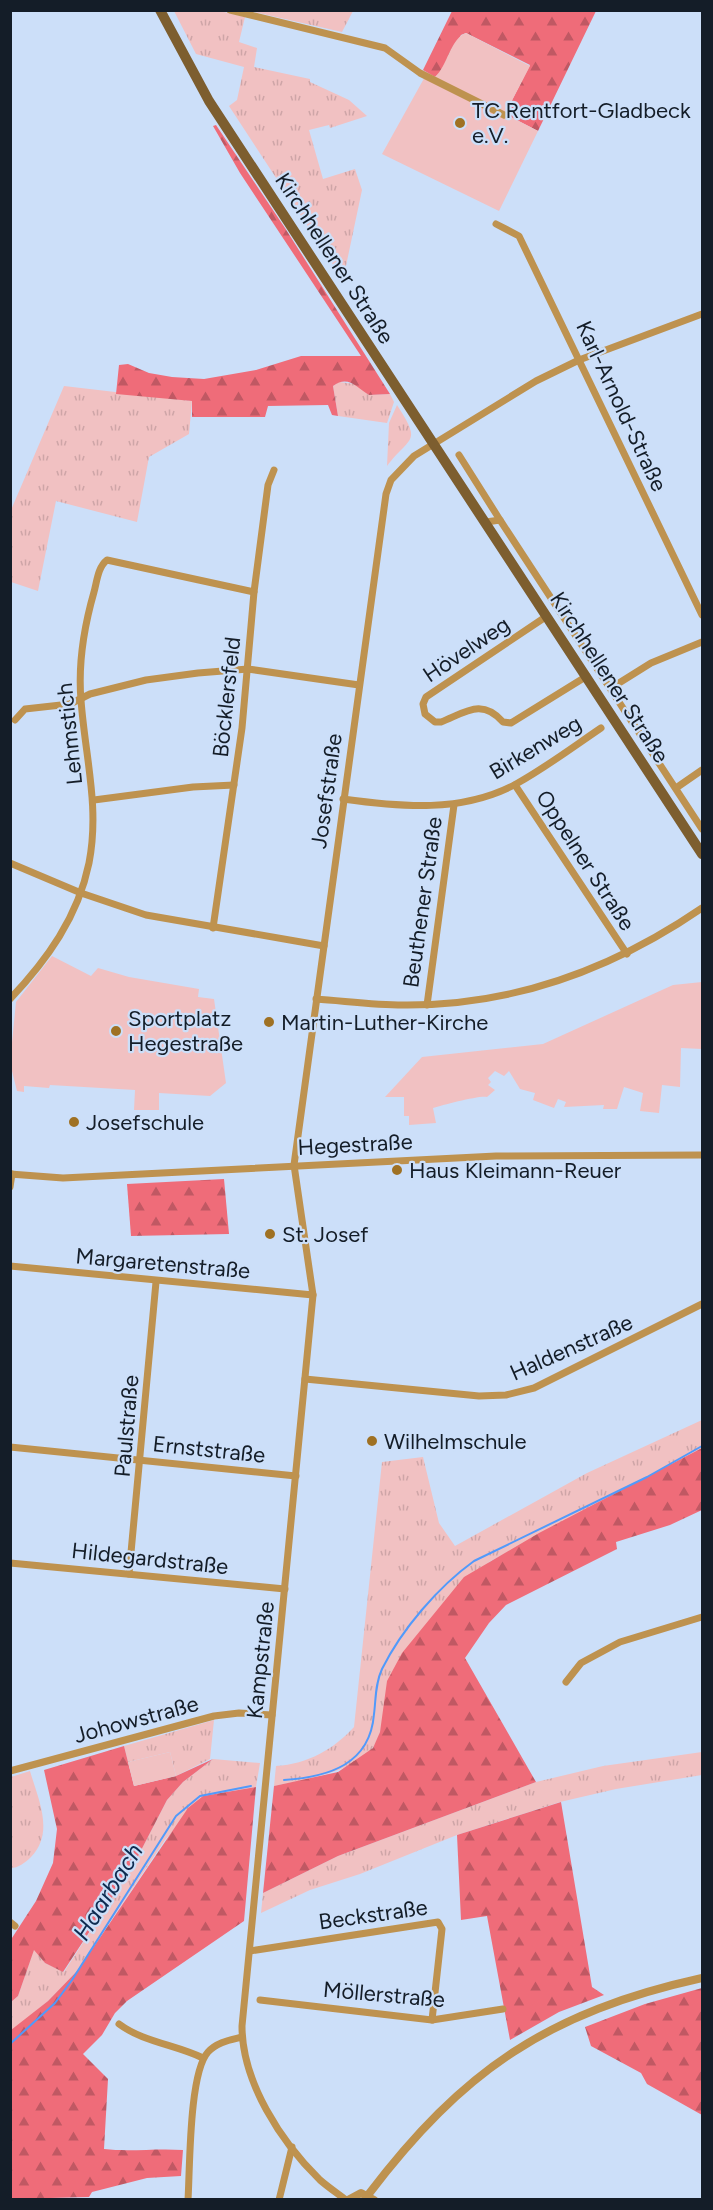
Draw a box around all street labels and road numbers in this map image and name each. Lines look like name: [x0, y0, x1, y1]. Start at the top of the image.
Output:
street label: Kirchhellener Straße: [269, 168, 400, 349]
street label: Karl-Arnold-Straße: [570, 317, 673, 496]
street label: Kirchhellener Straße: [544, 587, 675, 768]
street label: Hövelweg: [418, 611, 515, 688]
street label: Böcklersfeld: [207, 635, 246, 759]
street label: Lehmstich: [51, 682, 88, 786]
street label: Birkenweg: [484, 709, 586, 785]
street label: Josefstraße: [305, 732, 348, 850]
street label: Oppelner Straße: [530, 785, 641, 936]
street label: Beuthener Straße: [397, 815, 448, 989]
street label: Hegestraße: [297, 1128, 413, 1161]
street label: Margaretenstraße: [75, 1242, 251, 1285]
street label: Haldenstraße: [506, 1308, 637, 1387]
street label: Paulstraße: [109, 1374, 144, 1478]
street label: Ernststraße: [151, 1430, 267, 1469]
street label: Hildegardstraße: [70, 1537, 230, 1580]
street label: Kampstraße: [241, 1600, 280, 1720]
street label: Johowstraße: [71, 1690, 201, 1749]
street label: Beckstraße: [317, 1893, 429, 1935]
street label: Möllerstraße: [322, 1976, 446, 2013]

